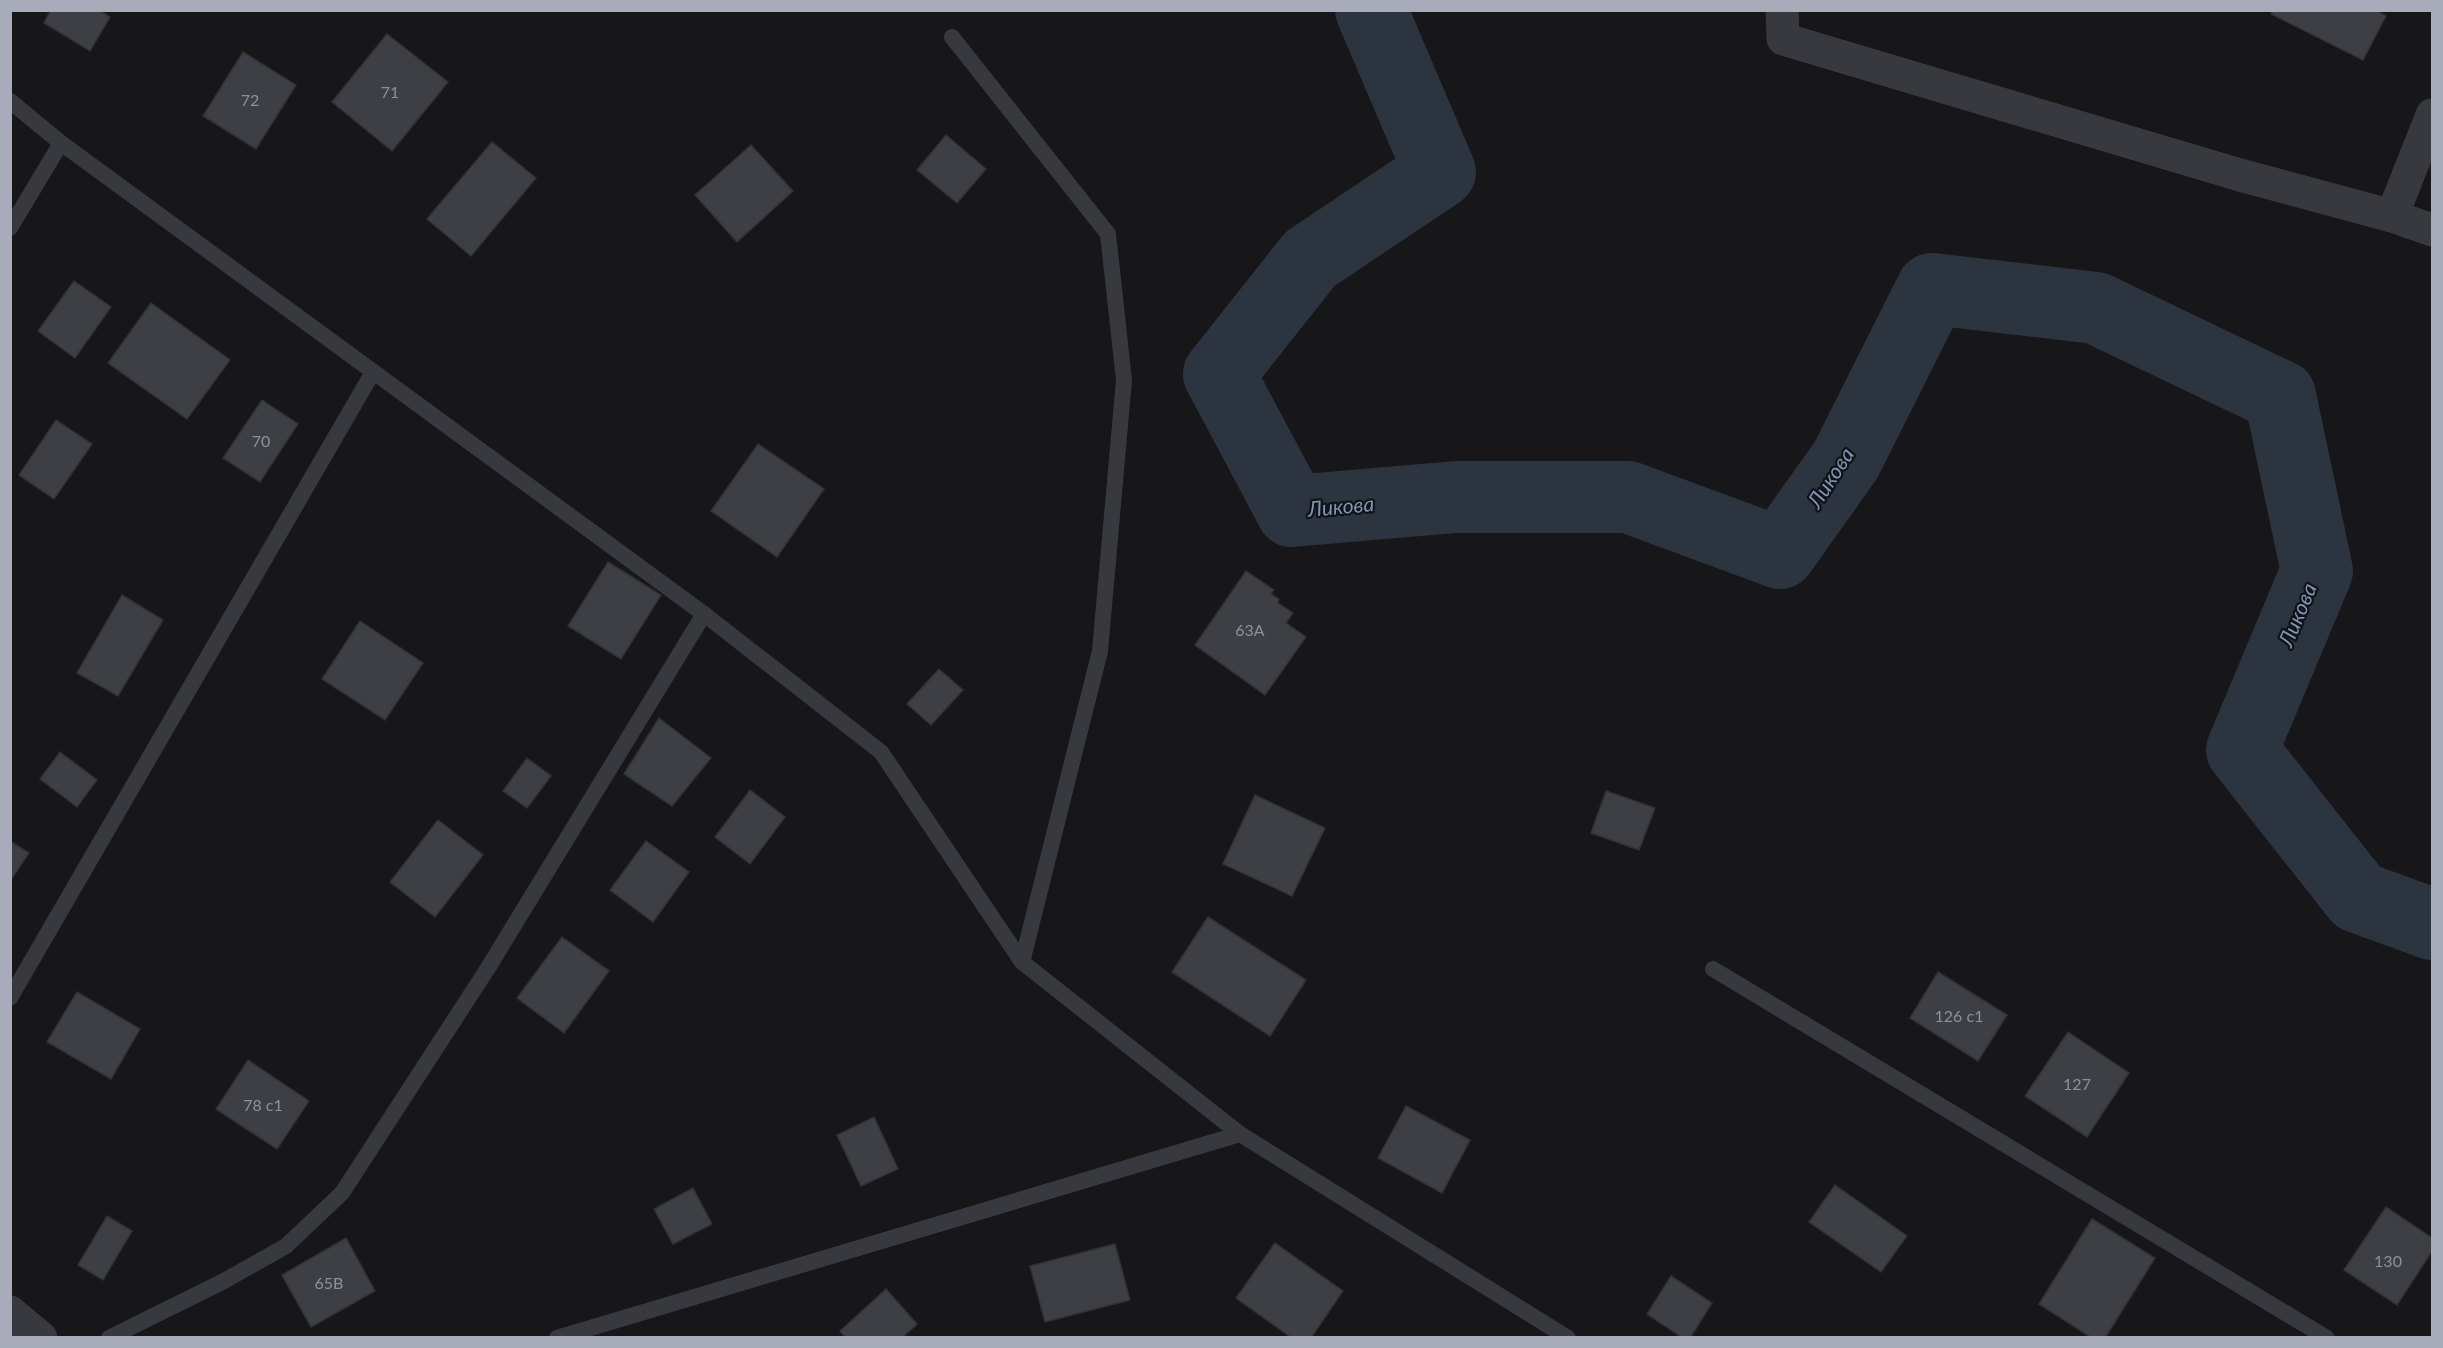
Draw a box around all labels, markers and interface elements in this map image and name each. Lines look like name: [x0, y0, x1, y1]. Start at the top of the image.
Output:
house number: 71: [381, 82, 399, 101]
house number: 72: [241, 90, 259, 109]
house number: 70: [252, 431, 270, 450]
water label: Ликова: [1801, 442, 1858, 513]
water label: Ликова: [1306, 490, 1375, 521]
water label: Ликова: [2272, 579, 2321, 651]
house number: 63А: [1235, 620, 1265, 639]
house number: 126 с1: [1935, 1006, 1983, 1025]
house number: 127: [2063, 1074, 2091, 1093]
house number: 78 с1: [243, 1095, 283, 1114]
house number: 130: [2374, 1251, 2402, 1270]
house number: 65В: [315, 1273, 343, 1292]

